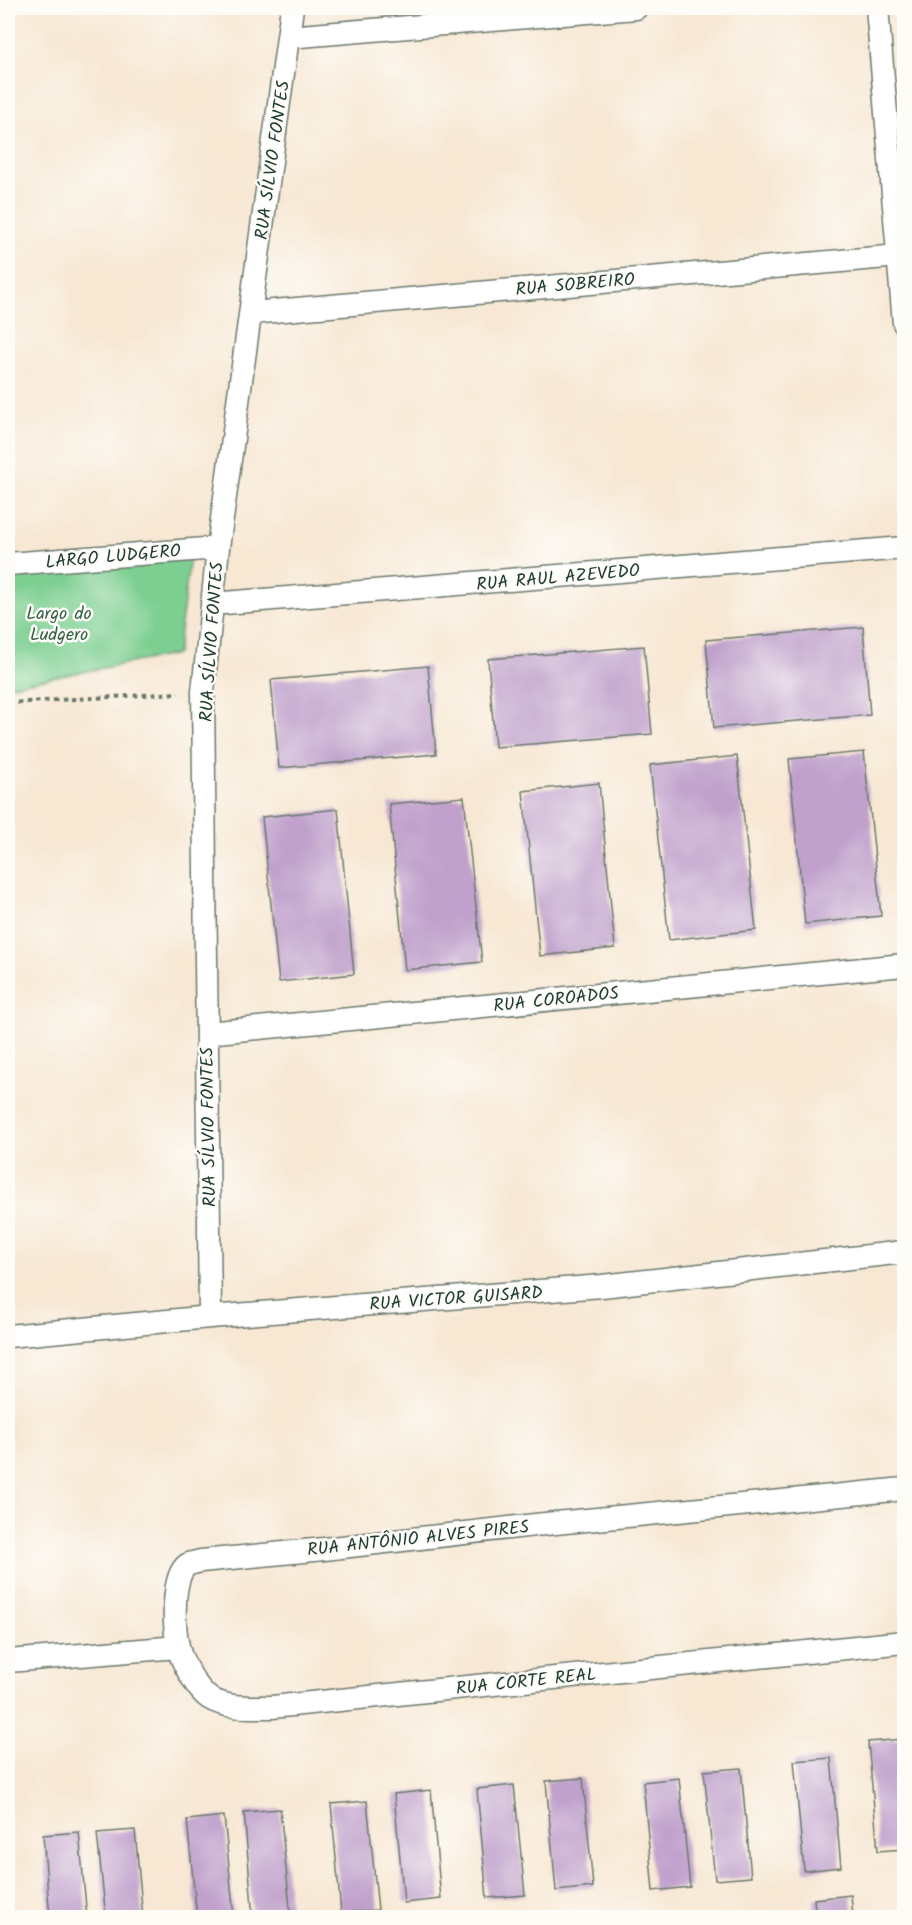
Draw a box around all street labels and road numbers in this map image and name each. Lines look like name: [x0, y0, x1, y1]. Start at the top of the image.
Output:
street label: RUA SÍLVIO FONTES: [248, 78, 299, 242]
street label: RUA SOBREIRO: [514, 266, 636, 305]
street label: LARGO LUDGERO: [44, 537, 182, 578]
street label: RUA RAUL AZEVEDO: [475, 557, 641, 600]
street label: RUA SÍLVIO FONTES: [192, 561, 233, 723]
street label: RUA COROADOS: [492, 979, 621, 1021]
street label: RUA SÍLVIO FONTES: [194, 1046, 225, 1207]
street label: RUA VICTOR GUISARD: [368, 1279, 544, 1320]
street label: RUA ANTÔNIO ALVES PIRES: [306, 1513, 531, 1566]
street label: RUA CORTE REAL: [455, 1661, 598, 1704]

